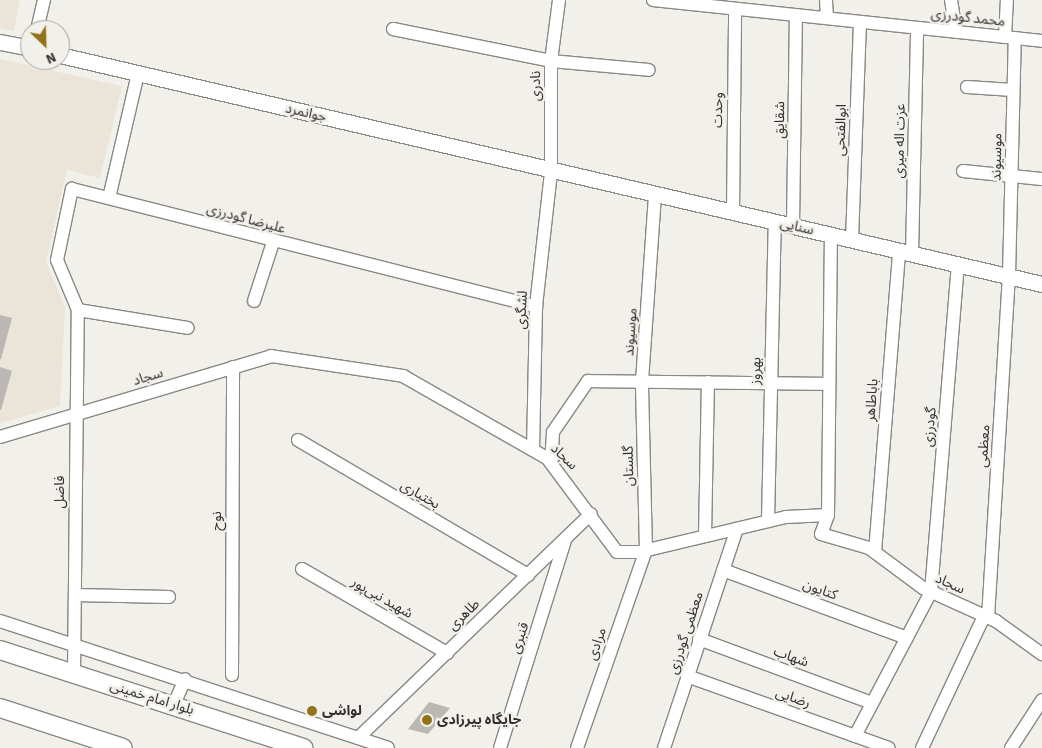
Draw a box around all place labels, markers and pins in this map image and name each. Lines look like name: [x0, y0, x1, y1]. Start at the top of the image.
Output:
place label: لواشی: [322, 703, 362, 719]
marker: لواشی: [306, 705, 318, 717]
place label: جایگاه پیرزادی: [437, 712, 521, 728]
marker: جایگاه پیرزادی: [421, 714, 433, 726]

